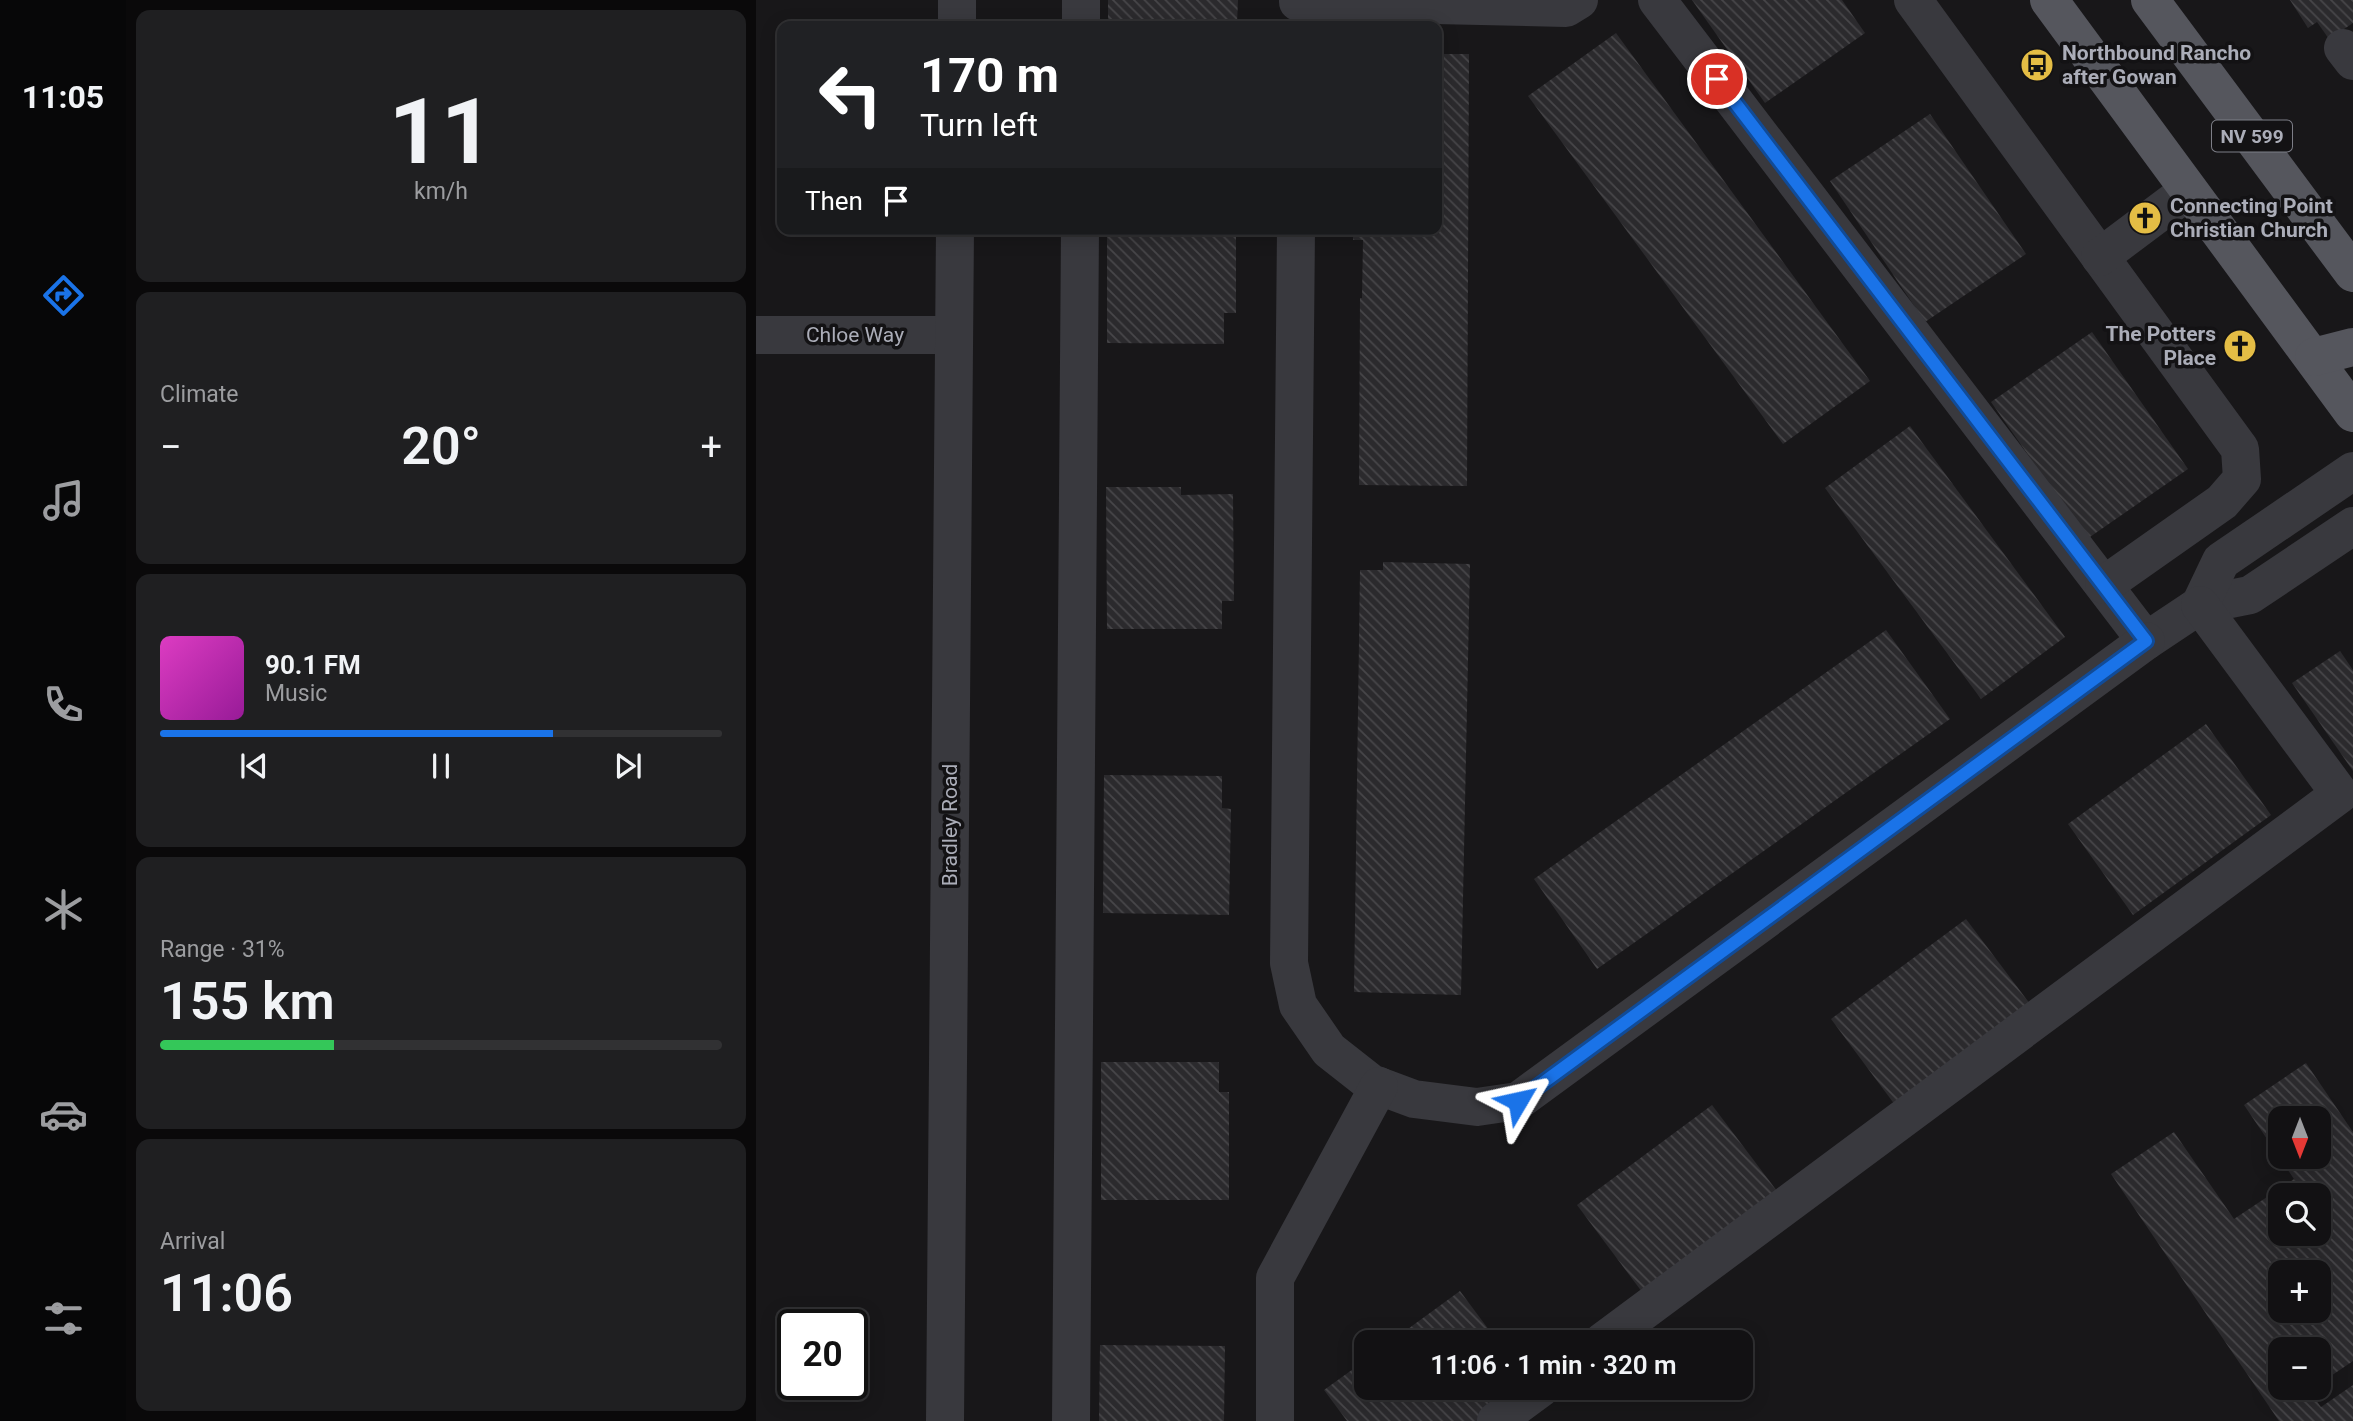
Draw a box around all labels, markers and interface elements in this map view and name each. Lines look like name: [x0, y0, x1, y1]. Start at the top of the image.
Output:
place label: Northbound Rancho after Gowan: [2062, 41, 2251, 89]
bus stop icon: Northbound Rancho after Gowan: [2018, 46, 2056, 84]
text: 170 m: [920, 47, 1059, 104]
icon: left: [805, 49, 896, 140]
pin: [1687, 49, 1747, 109]
icon: arrive: [1698, 60, 1736, 98]
text: 11:05: [22, 78, 104, 116]
text: 11: [389, 79, 493, 185]
text: Turn left: [920, 106, 1038, 144]
road number: NV 599: [2212, 120, 2292, 152]
text: km/h: [414, 178, 468, 205]
icon: arrive: [877, 182, 915, 220]
text: Then: [805, 186, 863, 216]
place label: Connecting Point Christian Church: [2170, 194, 2333, 242]
church icon: Connecting Point Christian Church: [2126, 199, 2164, 237]
icon: directions: [39, 271, 88, 320]
place label: The Potters Place: [2105, 322, 2216, 370]
street label: Chloe Way: [806, 323, 904, 347]
church icon: The Potters Place: [2221, 327, 2259, 365]
text: Climate: [160, 381, 239, 408]
text: 20°: [401, 416, 481, 477]
text: −: [160, 425, 182, 469]
text: +: [700, 425, 722, 469]
icon: music: [39, 476, 88, 525]
text: 90.1 FM: [265, 650, 361, 680]
icon: phone: [39, 680, 88, 729]
text: Music: [265, 680, 327, 707]
icon: previous: [235, 747, 273, 785]
icon: pause: [422, 747, 460, 785]
icon: next: [609, 747, 647, 785]
street label: Bradley Road: [938, 764, 962, 886]
icon: climate: [39, 885, 88, 934]
text: Range · 31%: [160, 936, 285, 963]
text: 155 km: [160, 971, 335, 1032]
position arrow: [1481, 1064, 1555, 1138]
icon: car: [39, 1090, 88, 1139]
north arrow: [2268, 1106, 2331, 1169]
map controls: [2268, 1106, 2331, 1400]
button: search: [2268, 1183, 2331, 1246]
text: Arrival: [160, 1228, 225, 1255]
button: +: [2268, 1260, 2331, 1323]
text: 11:06: [160, 1263, 293, 1324]
icon: filters: [39, 1294, 88, 1343]
speed limit sign: 20: [777, 1309, 868, 1400]
button: −: [2268, 1337, 2331, 1400]
text: 11:06 · 1 min · 320 m: [1430, 1350, 1677, 1380]

